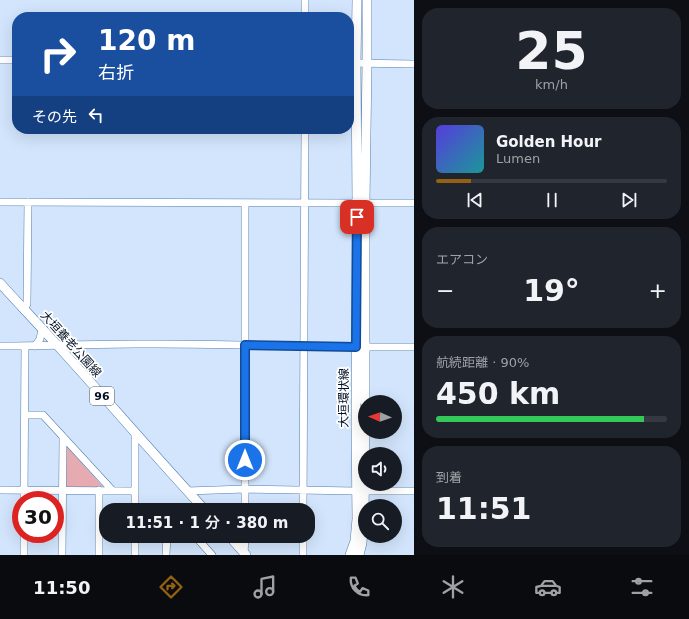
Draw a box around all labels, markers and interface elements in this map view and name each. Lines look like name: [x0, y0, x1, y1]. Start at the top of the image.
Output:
text: 25: [515, 21, 588, 81]
text: 120 m: [98, 24, 195, 57]
icon: right: [32, 28, 84, 80]
text: 右折: [98, 62, 134, 83]
text: km/h: [535, 77, 568, 92]
icon: left: [85, 104, 107, 126]
text: その先: [32, 108, 77, 126]
text: Golden Hour: [496, 133, 602, 151]
text: Lumen: [496, 151, 540, 166]
icon: previous: [464, 189, 486, 211]
icon: pause: [541, 189, 563, 211]
icon: next: [618, 189, 640, 211]
pin: [340, 200, 374, 234]
icon: arrive: [346, 206, 368, 228]
text: エアコン: [436, 252, 488, 267]
text: 19°: [523, 273, 580, 308]
text: −: [436, 278, 454, 303]
text: +: [649, 278, 667, 303]
street label: 大垣養老公園線: [38, 308, 104, 380]
text: 航続距離 · 90%: [436, 355, 529, 370]
street label: 大垣環状線: [337, 368, 351, 428]
text: 450 km: [436, 376, 560, 411]
road number: 96: [90, 387, 114, 405]
north arrow: [358, 395, 402, 439]
map controls: [358, 395, 402, 543]
position arrow: [224, 439, 266, 481]
button: sound: [358, 447, 402, 491]
text: 到着: [436, 470, 462, 485]
speed limit sign: 30: [12, 491, 64, 543]
text: 11:51: [436, 491, 532, 526]
button: search: [358, 499, 402, 543]
text: 11:51 · 1 分 · 380 m: [126, 514, 288, 532]
icon: directions: [157, 573, 185, 601]
icon: music: [251, 573, 279, 601]
icon: phone: [345, 573, 373, 601]
icon: climate: [439, 573, 467, 601]
icon: car: [534, 573, 562, 601]
icon: filters: [628, 573, 656, 601]
text: 11:50: [33, 577, 90, 598]

